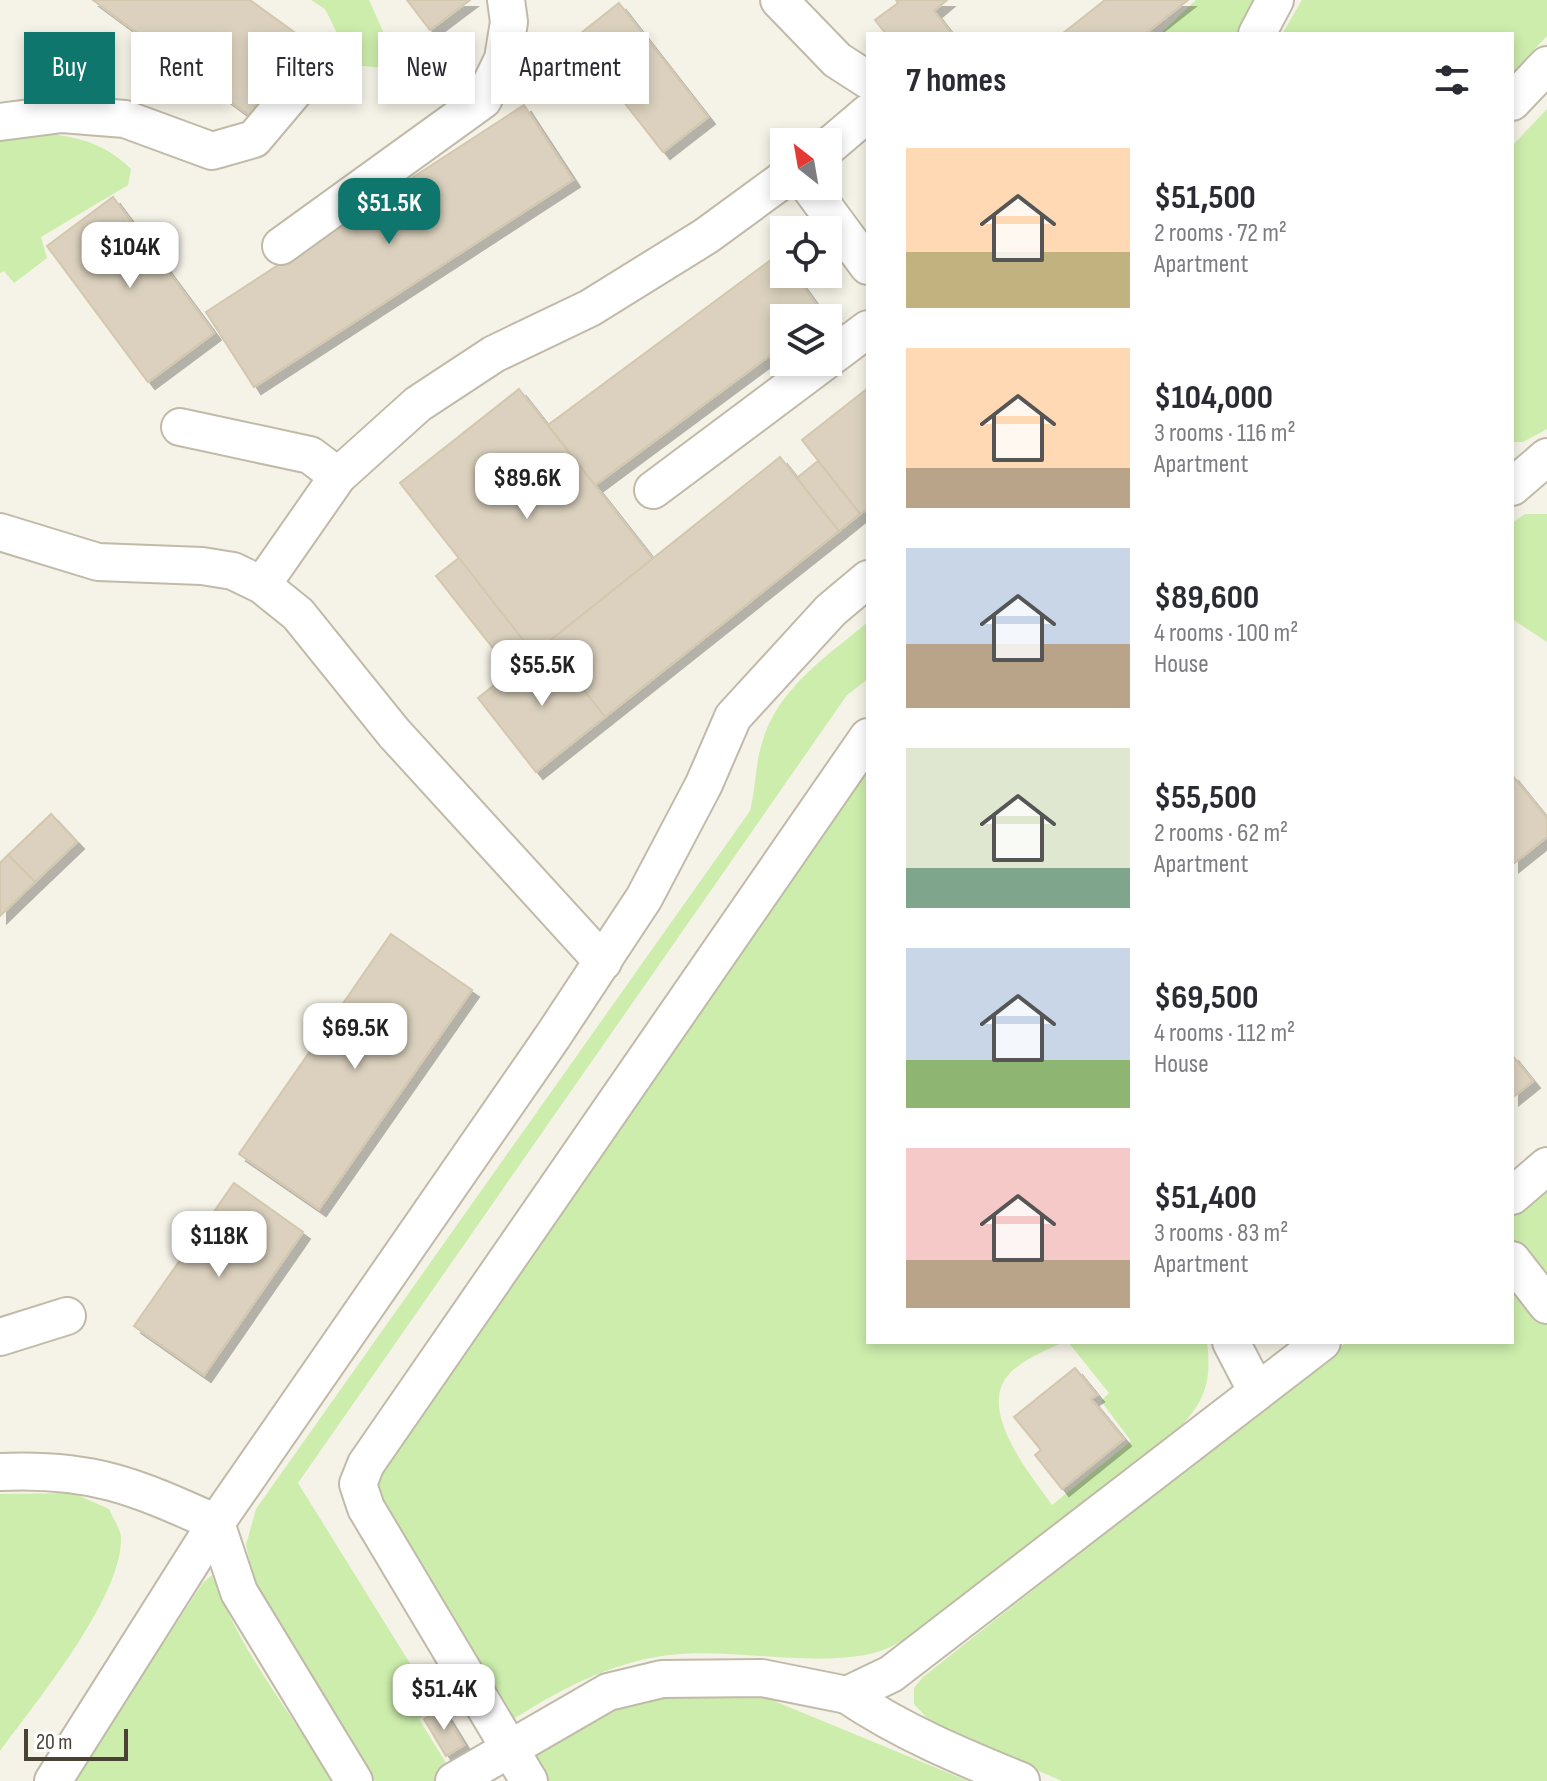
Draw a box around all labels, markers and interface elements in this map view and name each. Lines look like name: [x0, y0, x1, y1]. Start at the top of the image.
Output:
chip: Buy: [24, 32, 115, 104]
chip: Rent: [131, 32, 232, 104]
chip: Filters: [248, 32, 362, 104]
chip: New: [378, 32, 475, 104]
chip: Apartment: [491, 32, 649, 104]
icon: filters: [1430, 58, 1474, 102]
text: 7 homes: [906, 60, 1006, 101]
north arrow: [770, 128, 842, 200]
map controls: [770, 128, 842, 376]
text: $51,500: [1154, 177, 1256, 218]
pin: $51.5K: [324, 178, 454, 246]
icon: home: [970, 180, 1066, 276]
text: $51.5K: [356, 188, 422, 219]
button: locate: [770, 216, 842, 288]
text: 2 rooms · 72 m²: [1154, 218, 1287, 249]
pin: $104K: [74, 222, 186, 290]
text: $104K: [100, 232, 160, 263]
text: Apartment: [1154, 249, 1248, 280]
button: layers: [770, 304, 842, 376]
text: $104,000: [1154, 377, 1273, 418]
icon: home: [970, 380, 1066, 476]
text: 3 rooms · 116 m²: [1154, 418, 1296, 449]
text: Apartment: [1154, 449, 1248, 480]
pin: $89.6K: [462, 453, 592, 521]
text: $89.6K: [493, 463, 561, 494]
text: $89,600: [1154, 577, 1259, 618]
icon: home: [970, 580, 1066, 676]
text: 4 rooms · 100 m²: [1154, 618, 1298, 649]
pin: $55.5K: [477, 640, 607, 708]
text: House: [1154, 649, 1209, 680]
text: $55.5K: [509, 650, 575, 681]
text: $55,500: [1154, 777, 1257, 818]
icon: home: [970, 780, 1066, 876]
text: 2 rooms · 62 m²: [1154, 818, 1288, 849]
text: Apartment: [1154, 849, 1248, 880]
text: $69,500: [1154, 977, 1258, 1018]
icon: home: [970, 980, 1066, 1076]
pin: $69.5K: [290, 1003, 420, 1071]
text: $69.5K: [321, 1013, 389, 1044]
text: 4 rooms · 112 m²: [1154, 1018, 1295, 1049]
text: House: [1154, 1049, 1209, 1080]
text: $51,400: [1154, 1177, 1257, 1218]
icon: home: [970, 1180, 1066, 1276]
pin: $118K: [163, 1211, 275, 1279]
text: 3 rooms · 83 m²: [1154, 1218, 1288, 1249]
text: $118K: [190, 1221, 248, 1252]
text: Apartment: [1154, 1249, 1248, 1280]
pin: $51.4K: [379, 1664, 509, 1732]
text: $51.4K: [411, 1674, 477, 1705]
scale bar: [24, 1725, 128, 1761]
text: 20 m: [36, 1729, 73, 1756]

